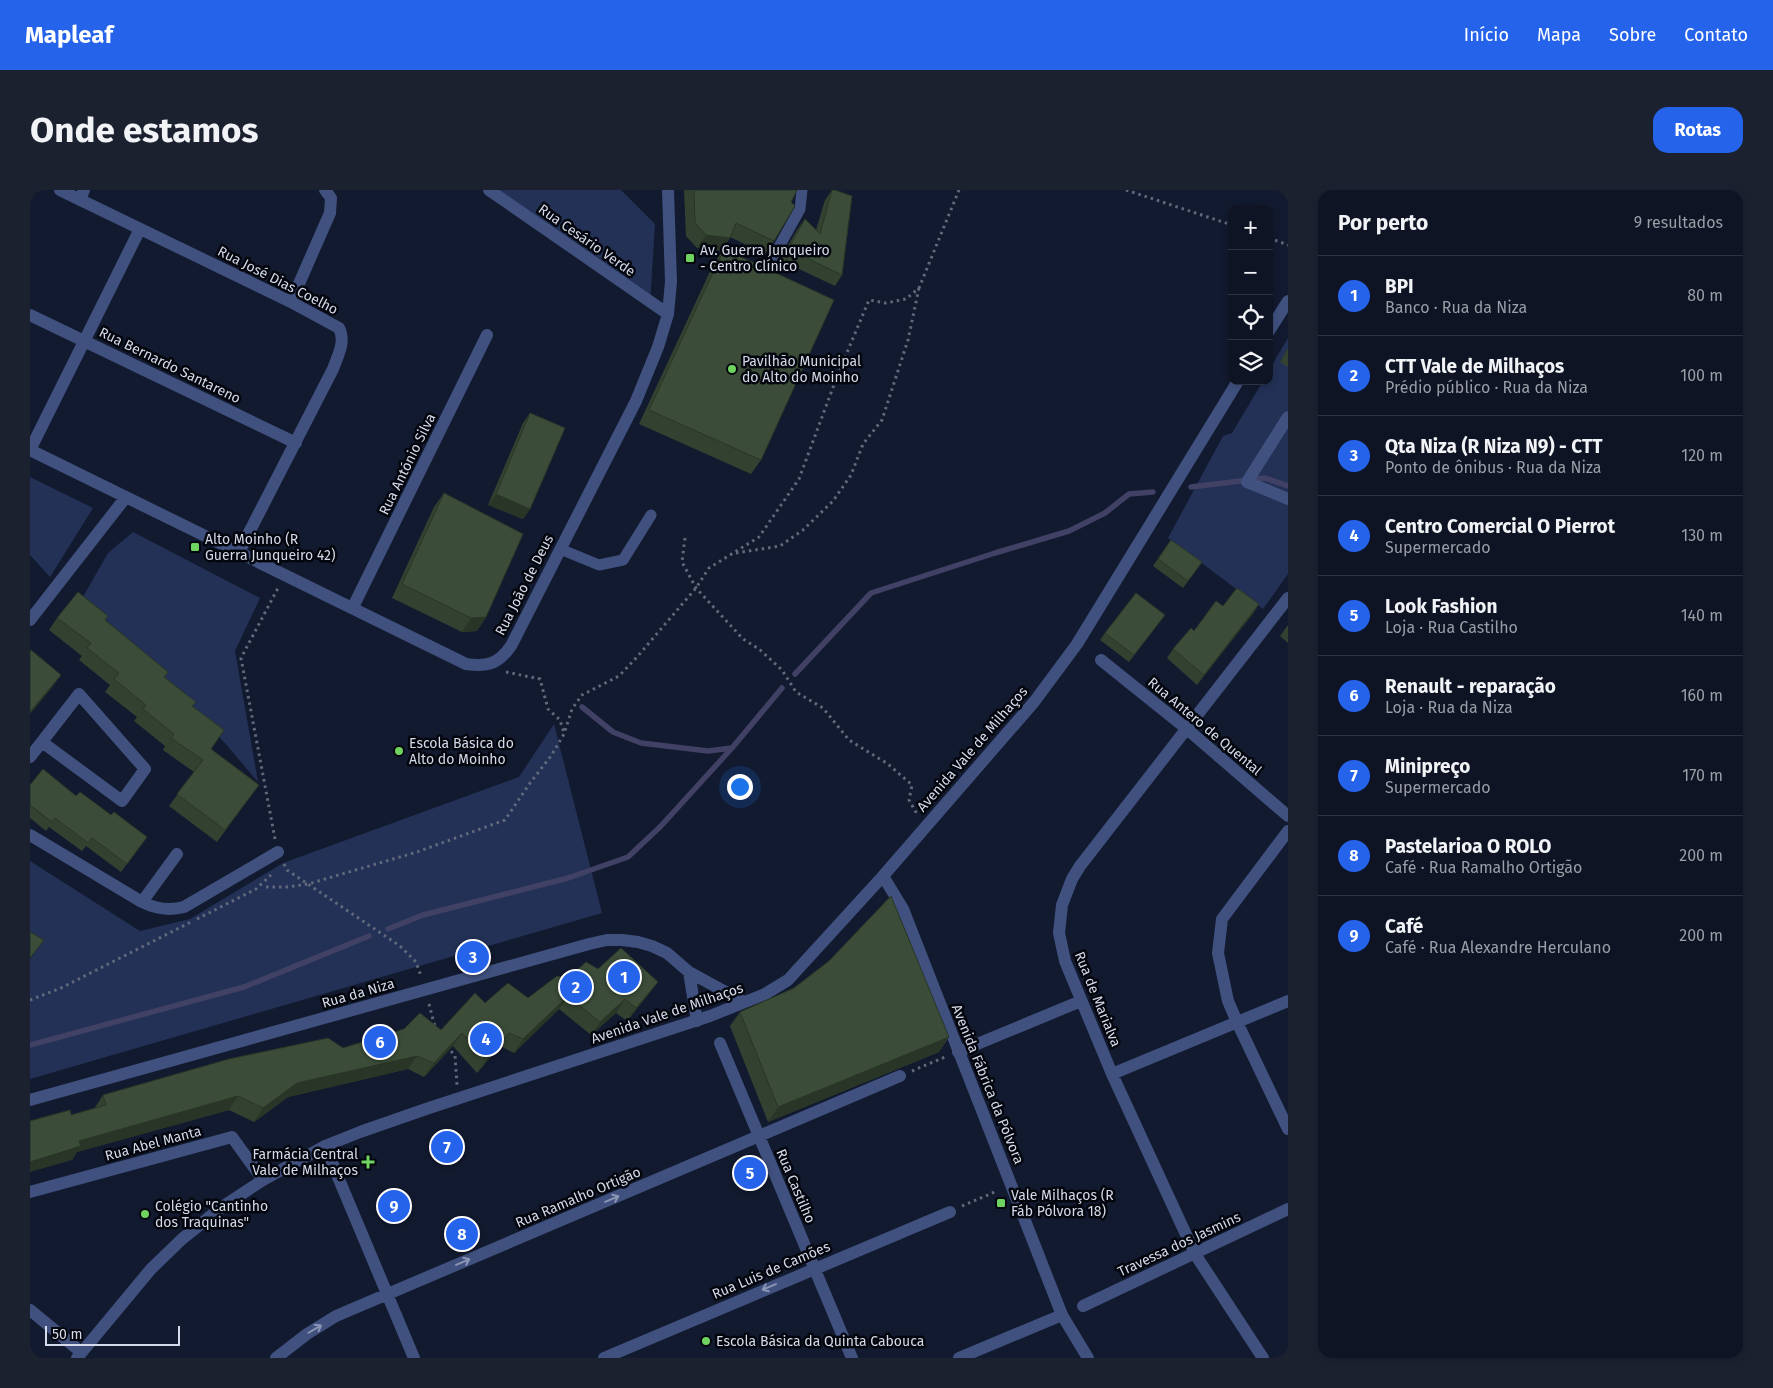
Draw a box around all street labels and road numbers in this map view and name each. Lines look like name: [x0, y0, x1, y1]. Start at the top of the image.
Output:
street label: Rua Cesário Verde: [535, 201, 638, 280]
street label: Rua José Dias Coelho: [215, 243, 341, 318]
street label: Rua Bernardo Santareno: [96, 324, 243, 407]
street label: Rua António Silva: [375, 411, 439, 518]
street label: Rua João de Deus: [492, 532, 557, 638]
street label: Rua Antero de Quental: [1144, 674, 1265, 779]
street label: Avenida Vale de Milhaços: [913, 683, 1032, 815]
street label: Rua de Marialva: [1071, 949, 1124, 1049]
street label: Rua da Niza: [320, 975, 396, 1012]
street label: Avenida Vale de Milhaços: [589, 979, 746, 1048]
street label: Avenida Fábrica da Pólvora: [948, 1002, 1027, 1166]
street label: Rua Abel Manta: [103, 1122, 203, 1165]
street label: Rua Castilho: [772, 1146, 819, 1226]
street label: Rua Ramalho Ortigão: [513, 1163, 643, 1232]
street label: Travessa dos Jasmins: [1115, 1208, 1244, 1280]
street label: Rua Luis de Camões: [710, 1238, 833, 1303]

